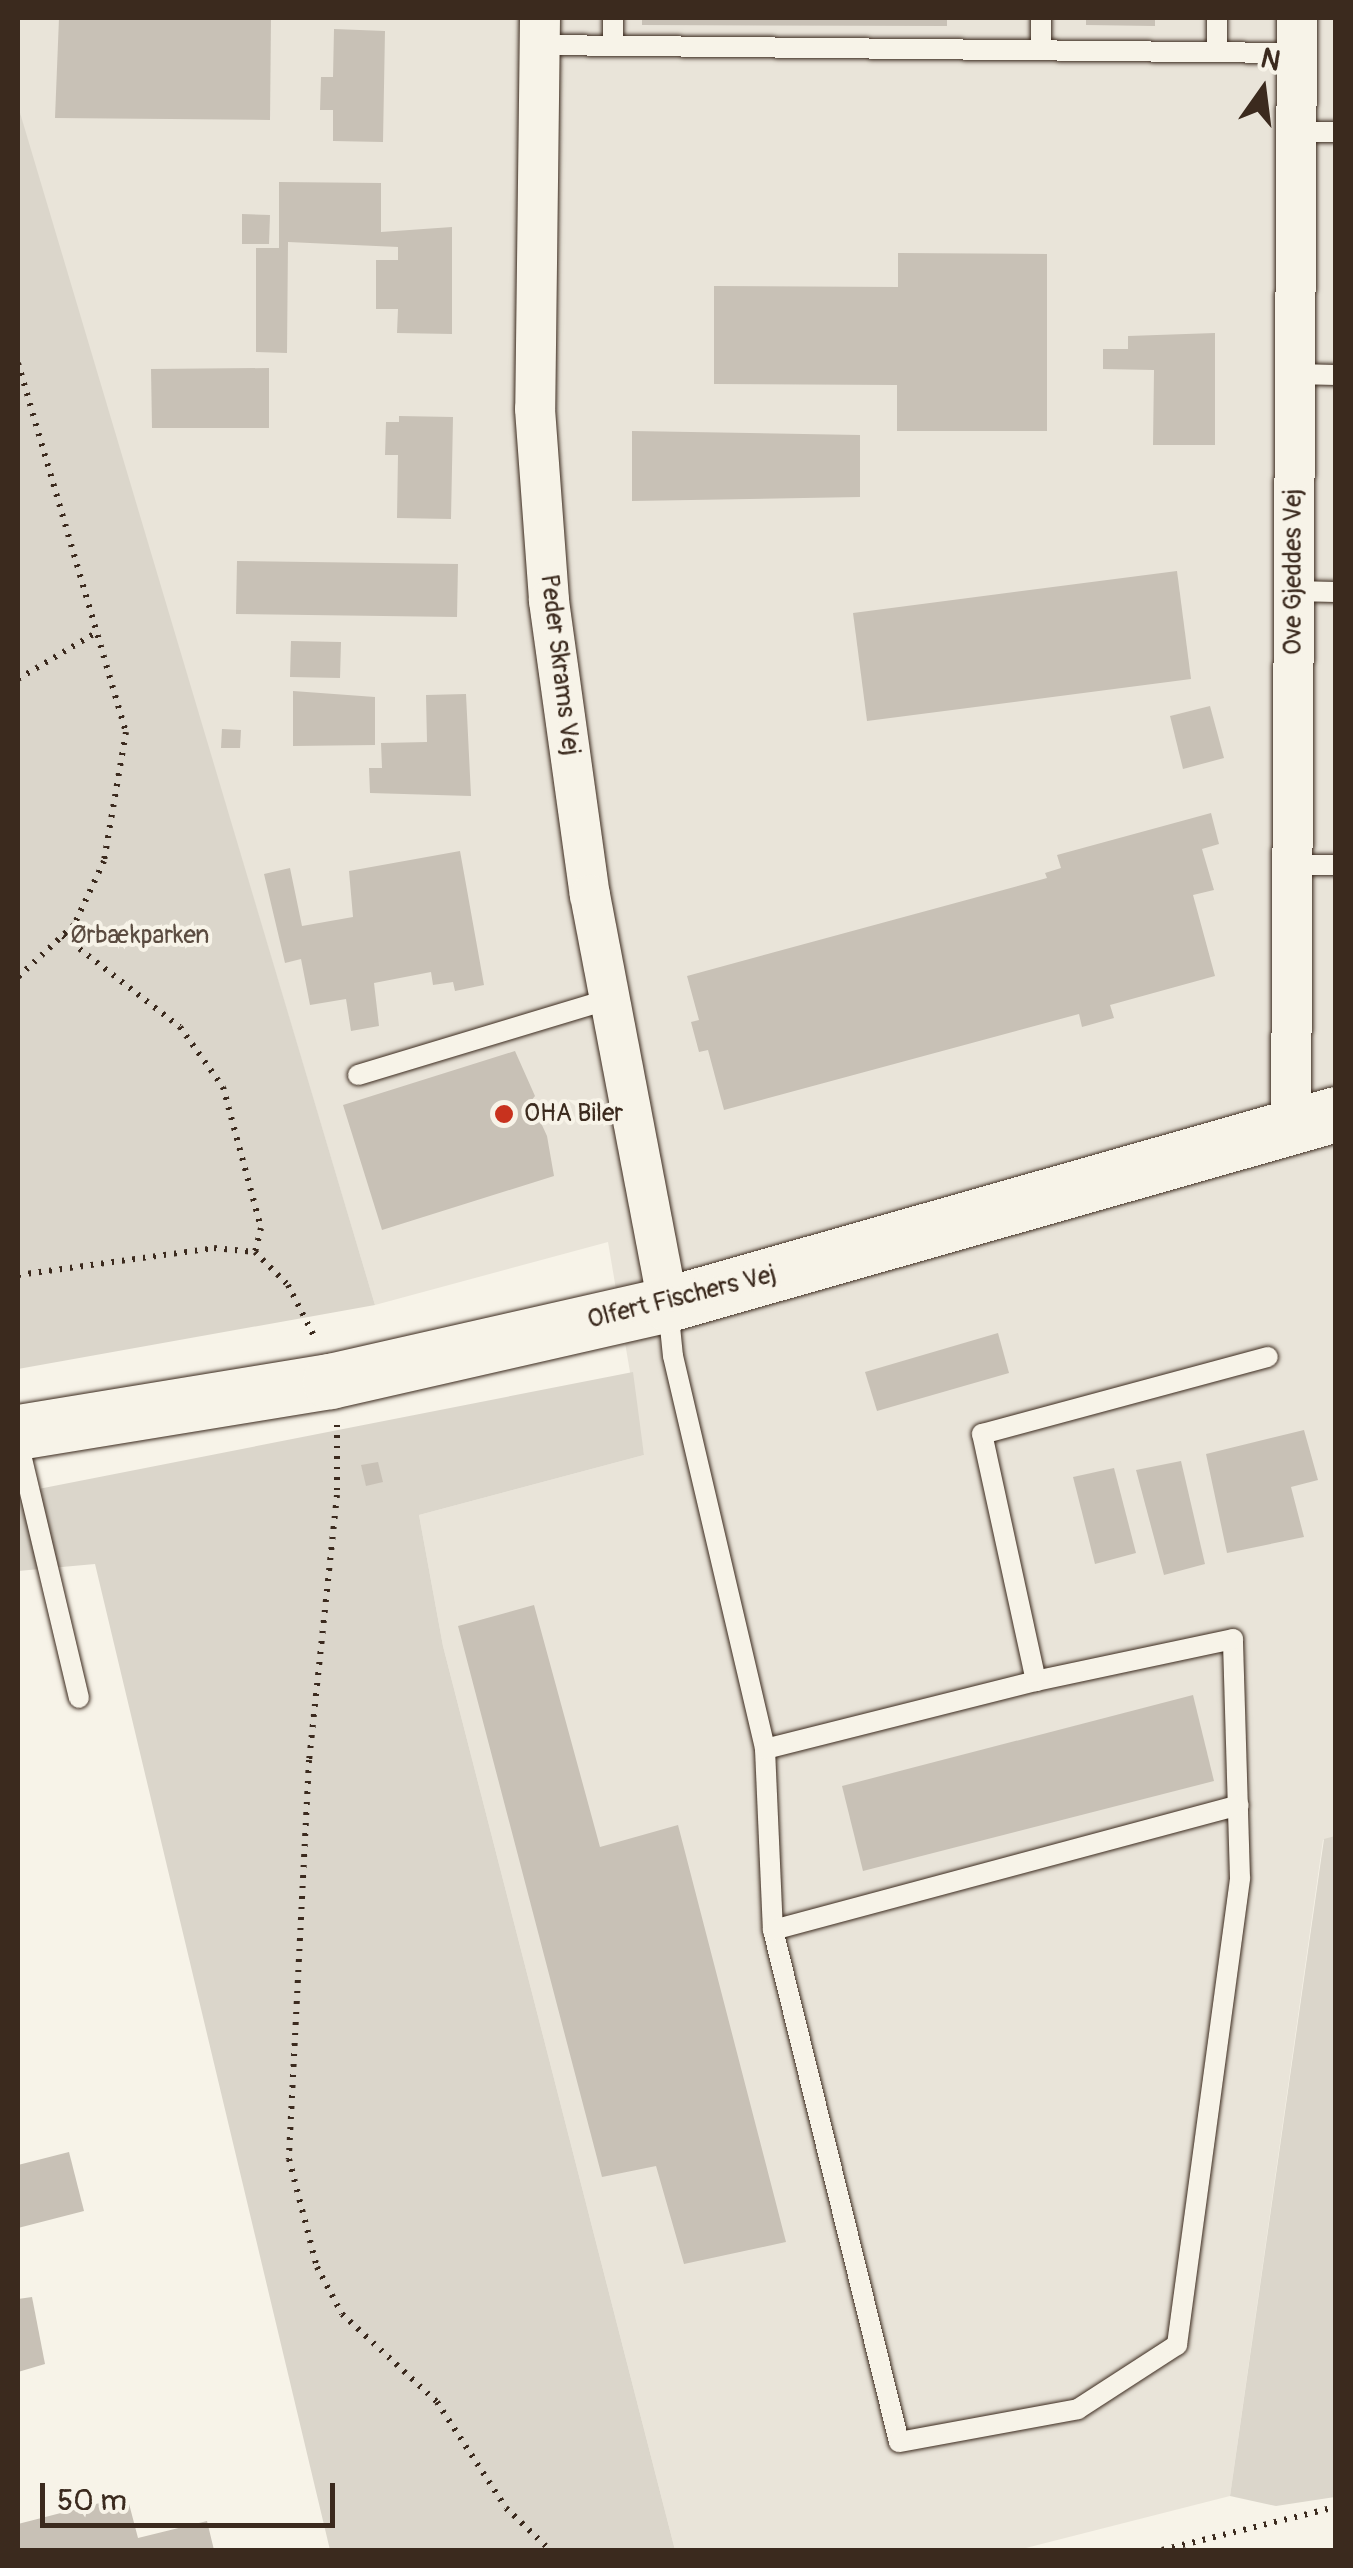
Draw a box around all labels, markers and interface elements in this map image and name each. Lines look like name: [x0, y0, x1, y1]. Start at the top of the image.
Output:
north arrow: [1213, 40, 1313, 140]
text: N: [1257, 41, 1284, 80]
street label: Ove Gjeddes Vej: [1279, 489, 1309, 655]
street label: Peder Skrams Vej: [533, 573, 585, 757]
park label: Ørbækparken: [71, 921, 209, 951]
place label: OHA Biler: [524, 1099, 623, 1129]
marker: OHA Biler: [493, 1103, 515, 1125]
street label: Olfert Fischers Vej: [585, 1260, 779, 1336]
scale bar: [45, 2463, 340, 2525]
text: 50 m: [57, 2482, 127, 2519]

